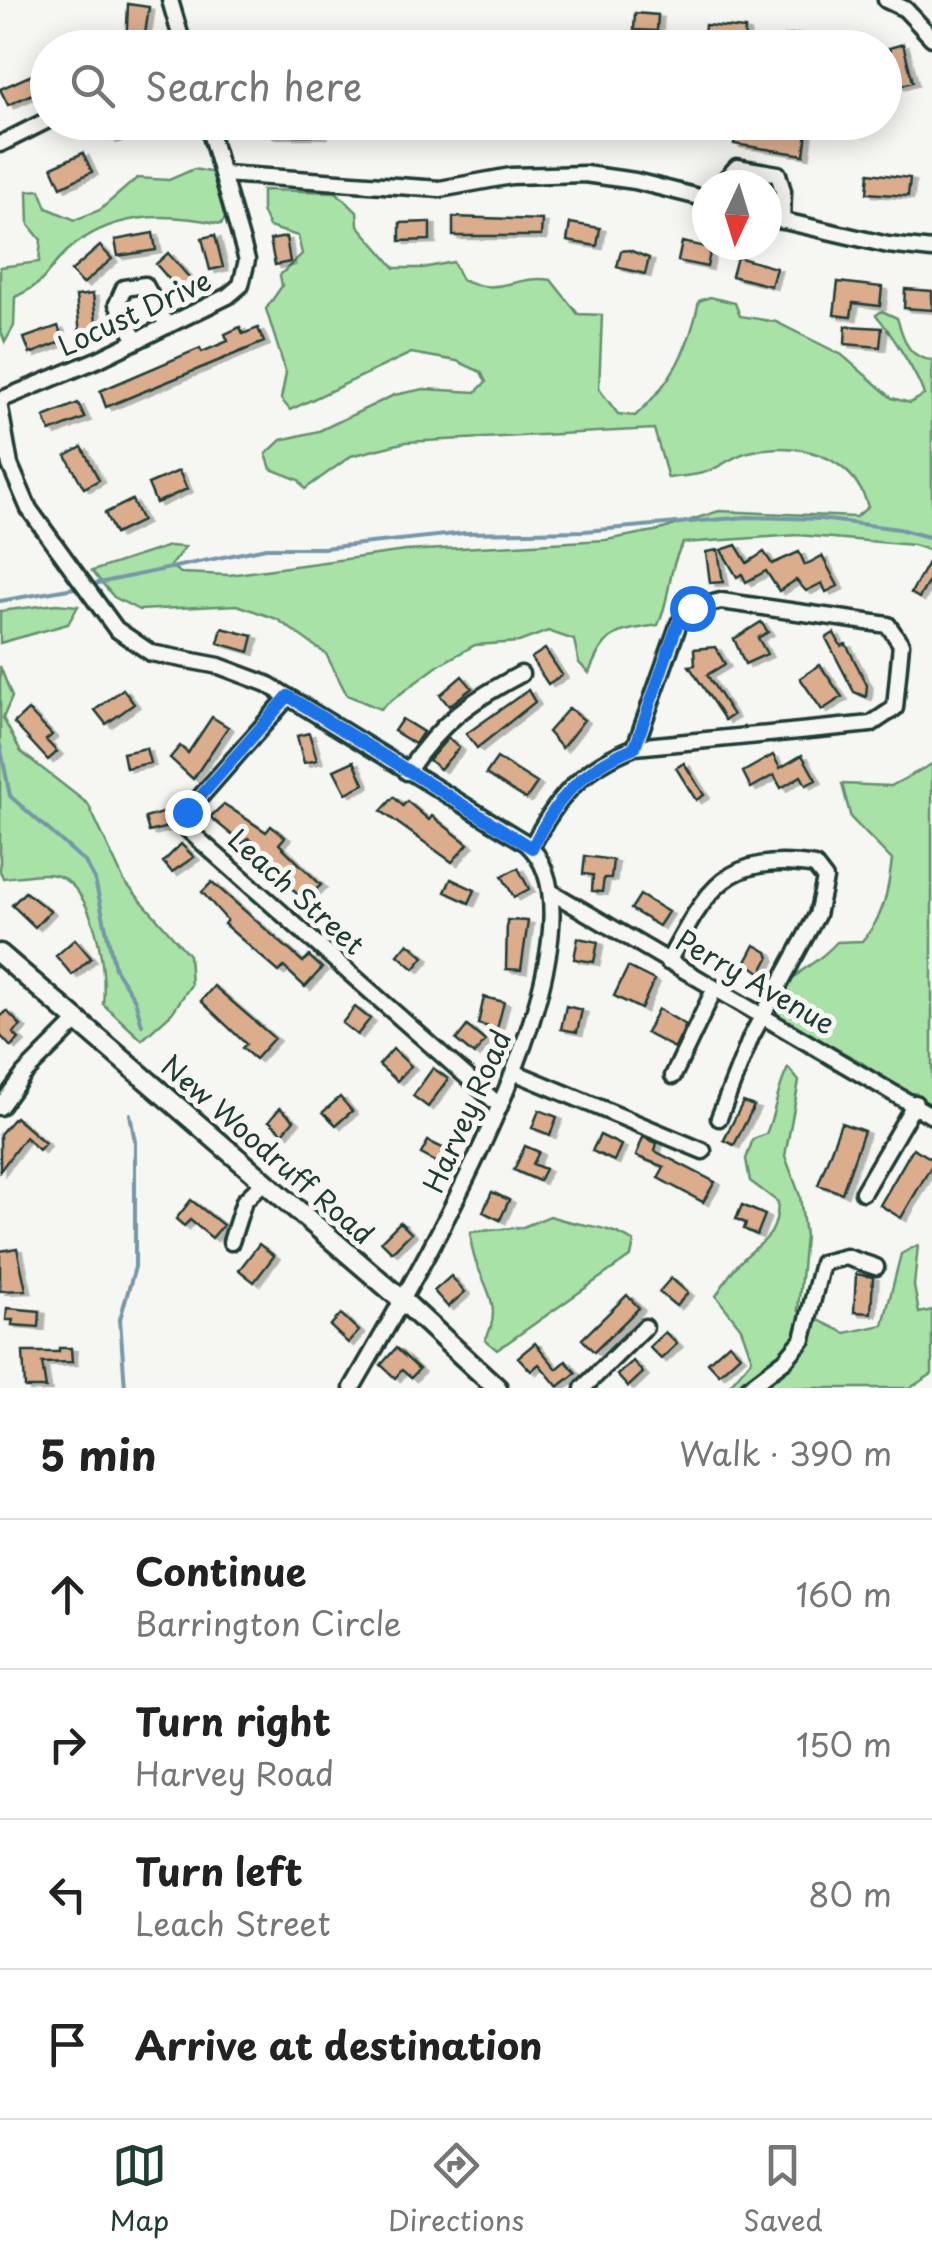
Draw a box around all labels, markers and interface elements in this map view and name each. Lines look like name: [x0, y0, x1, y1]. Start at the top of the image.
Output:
search box: [30, 30, 902, 140]
text: Search here: [145, 57, 362, 114]
icon: search: [65, 58, 120, 113]
north arrow: [692, 170, 782, 260]
street label: Locust Drive: [50, 258, 218, 366]
route start: [670, 586, 716, 632]
route end: [165, 790, 211, 836]
street label: Leach Street: [219, 818, 375, 964]
street label: Perry Avenue: [668, 918, 844, 1044]
street label: Harvey Road: [411, 1023, 521, 1199]
street label: New Woodruff Road: [152, 1044, 384, 1254]
text: 5 min: [40, 1422, 157, 1485]
text: Walk · 390 m: [680, 1429, 892, 1477]
text: Continue: [135, 1542, 306, 1599]
icon: ahead: [40, 1567, 95, 1622]
text: 160 m: [796, 1570, 892, 1618]
text: Barrington Circle: [135, 1599, 402, 1647]
text: Turn right: [135, 1692, 331, 1749]
icon: right: [40, 1717, 95, 1772]
text: 150 m: [796, 1720, 892, 1768]
text: Harvey Road: [135, 1749, 334, 1797]
text: Turn left: [135, 1842, 303, 1899]
icon: left: [40, 1867, 95, 1922]
text: 80 m: [808, 1870, 892, 1918]
text: Leach Street: [135, 1899, 331, 1947]
text: Arrive at destination: [135, 2016, 543, 2073]
icon: arrive: [40, 2017, 95, 2072]
tab: Map: [109, 2138, 169, 2241]
tab: Directions: [388, 2138, 524, 2241]
tab: Saved: [743, 2138, 823, 2241]

